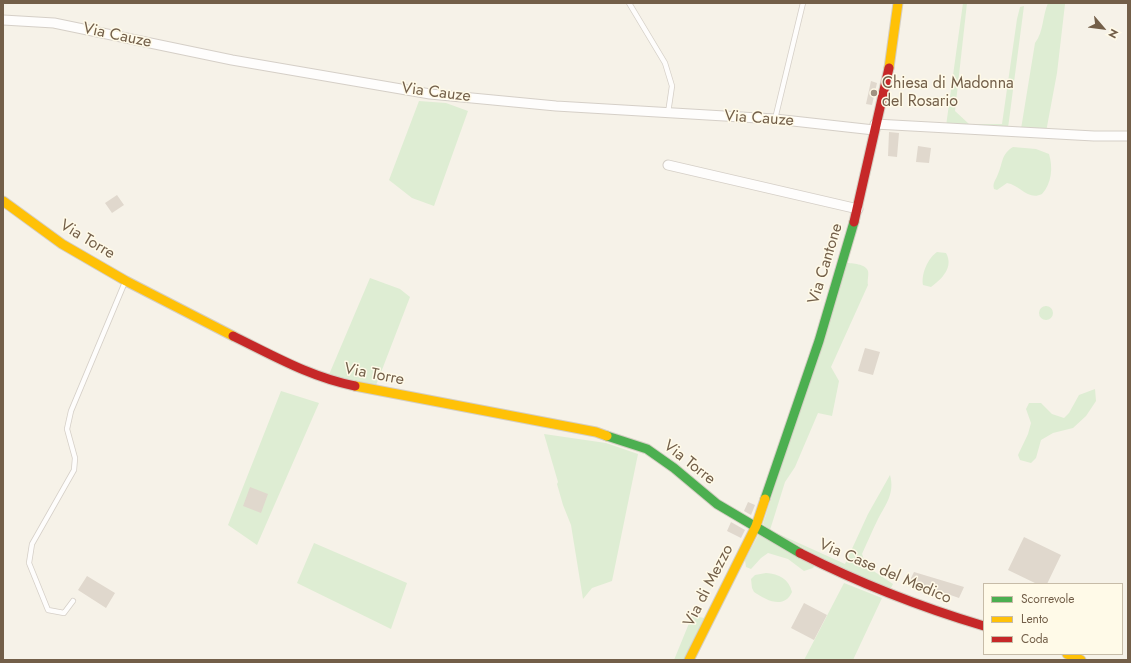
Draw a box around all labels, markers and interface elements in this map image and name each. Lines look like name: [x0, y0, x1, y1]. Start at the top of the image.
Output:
north arrow: [1083, 8, 1123, 48]
street label: Via Cauze: [81, 19, 153, 53]
text: N: [1104, 26, 1123, 41]
place label: Chiesa di Madonna del Rosario: [882, 74, 1014, 112]
street label: Via Cauze: [400, 79, 472, 107]
marker: Chiesa di Madonna del Rosario: [869, 88, 879, 98]
street label: Via Cauze: [724, 107, 794, 131]
street label: Via Torre: [56, 216, 118, 264]
street label: Via Cantone: [805, 221, 847, 307]
street label: Via Torre: [342, 360, 406, 390]
street label: Via Torre: [659, 437, 719, 489]
street label: Via Case del Medico: [816, 535, 954, 609]
street label: Via di Mezzo: [680, 542, 738, 630]
legend: [983, 583, 1123, 655]
text: Scorrevole: [1021, 590, 1075, 608]
text: Lento: [1021, 610, 1048, 628]
text: Coda: [1021, 630, 1048, 648]

